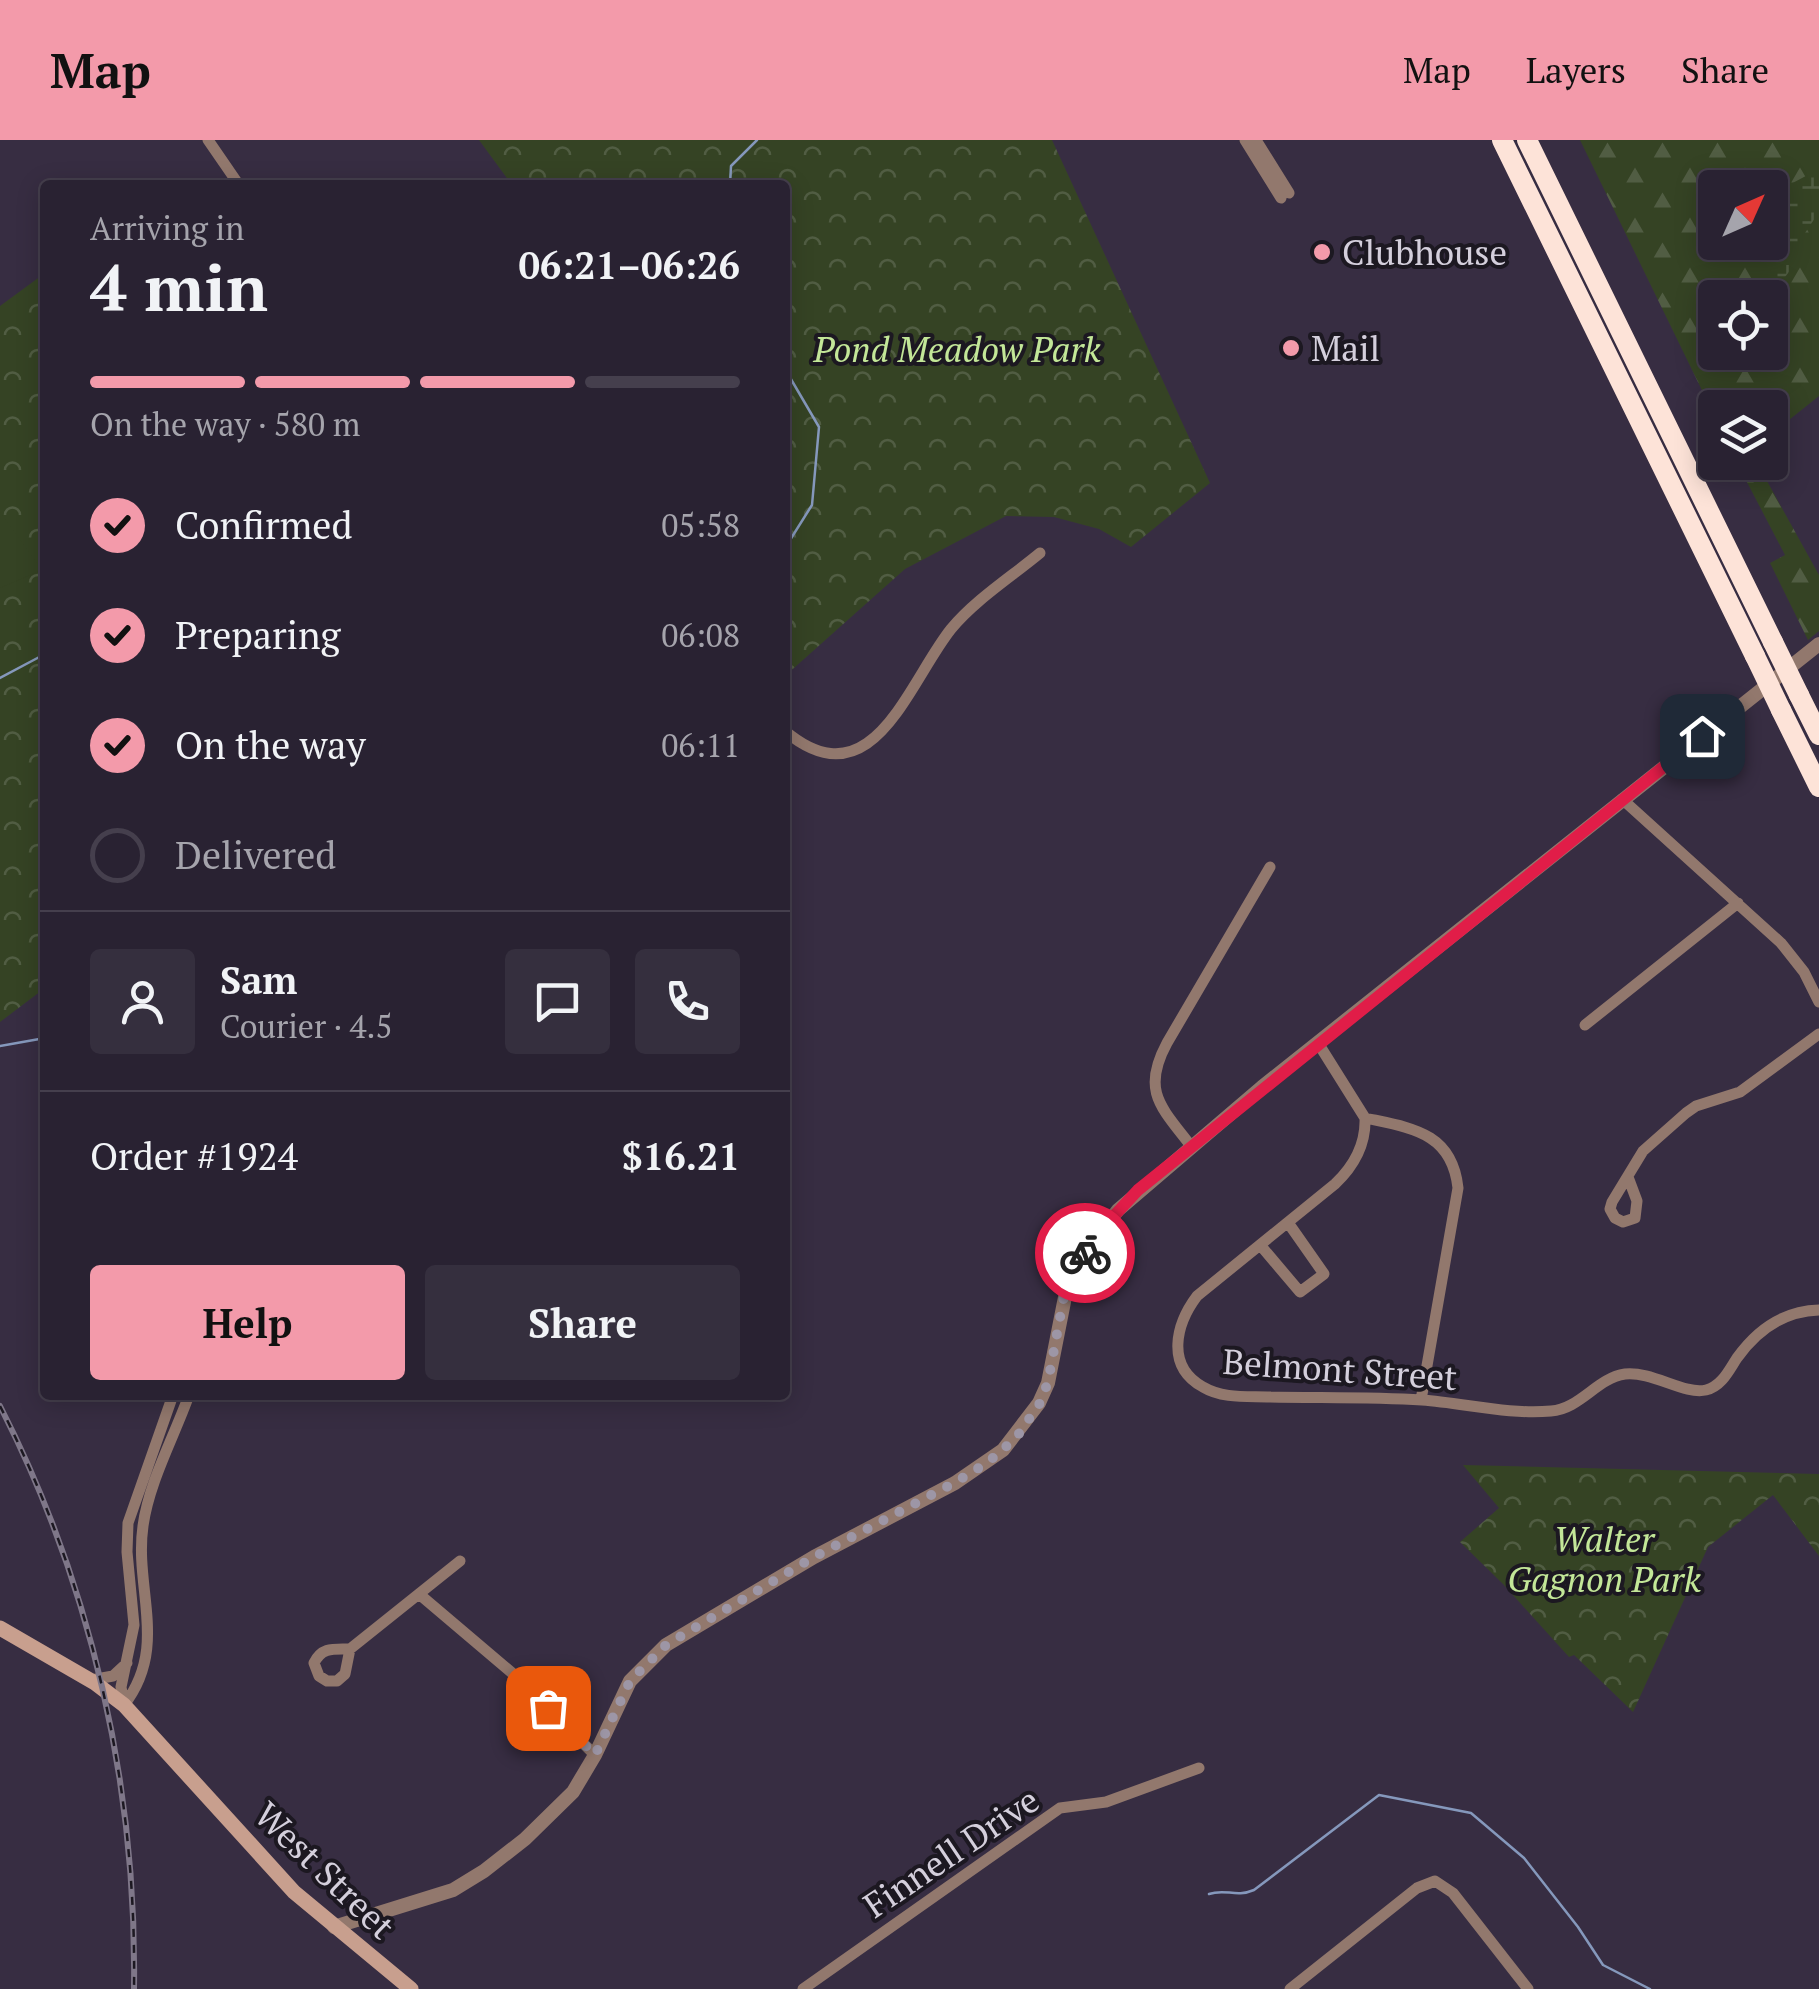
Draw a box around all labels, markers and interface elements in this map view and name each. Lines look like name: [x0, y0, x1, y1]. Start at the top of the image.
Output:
text: Map: [50, 38, 151, 102]
text: Map: [1403, 47, 1471, 93]
text: Layers: [1526, 47, 1626, 93]
text: Share: [1681, 47, 1769, 93]
north arrow: [1698, 170, 1788, 260]
map controls: [1698, 170, 1788, 480]
text: Arriving in: [90, 207, 244, 249]
place label: Clubhouse: [1342, 229, 1507, 275]
text: 06:21–06:26: [518, 240, 740, 290]
marker: Clubhouse: [1311, 241, 1333, 263]
text: 4 min: [90, 243, 268, 330]
button: locate: [1698, 280, 1788, 370]
place label: Mail: [1311, 325, 1380, 371]
park label: Pond Meadow Park: [812, 326, 1101, 372]
marker: Mail: [1280, 337, 1302, 359]
button: layers: [1698, 390, 1788, 480]
text: On the way · 580 m: [90, 403, 360, 445]
icon: check: [90, 498, 145, 553]
text: Confirmed: [175, 500, 353, 550]
text: 05:58: [661, 504, 740, 546]
icon: check: [90, 608, 145, 663]
text: Preparing: [175, 610, 341, 660]
text: 06:08: [661, 614, 740, 656]
pin: [1660, 694, 1745, 779]
icon: home: [1675, 709, 1730, 764]
icon: check: [90, 718, 145, 773]
text: On the way: [175, 720, 366, 770]
text: 06:11: [661, 724, 740, 766]
text: Delivered: [175, 830, 336, 880]
button: person: [90, 949, 195, 1054]
button: chat: [505, 949, 610, 1054]
button: phone: [635, 949, 740, 1054]
text: Sam: [220, 955, 297, 1005]
text: Courier · 4.5: [220, 1005, 392, 1047]
text: Order #1924: [90, 1131, 298, 1181]
text: $16.21: [621, 1131, 740, 1181]
courier: [1035, 1203, 1135, 1303]
icon: bike: [1058, 1226, 1113, 1281]
button: Help: [90, 1265, 405, 1380]
button: Share: [425, 1265, 740, 1380]
street label: Belmont Street: [1221, 1338, 1459, 1400]
park label: Walter Gagnon Park: [1507, 1516, 1701, 1602]
pin: [506, 1666, 591, 1751]
icon: bag: [521, 1681, 576, 1736]
street label: Finnell Drive: [854, 1777, 1048, 1927]
street label: West Street: [245, 1792, 405, 1948]

